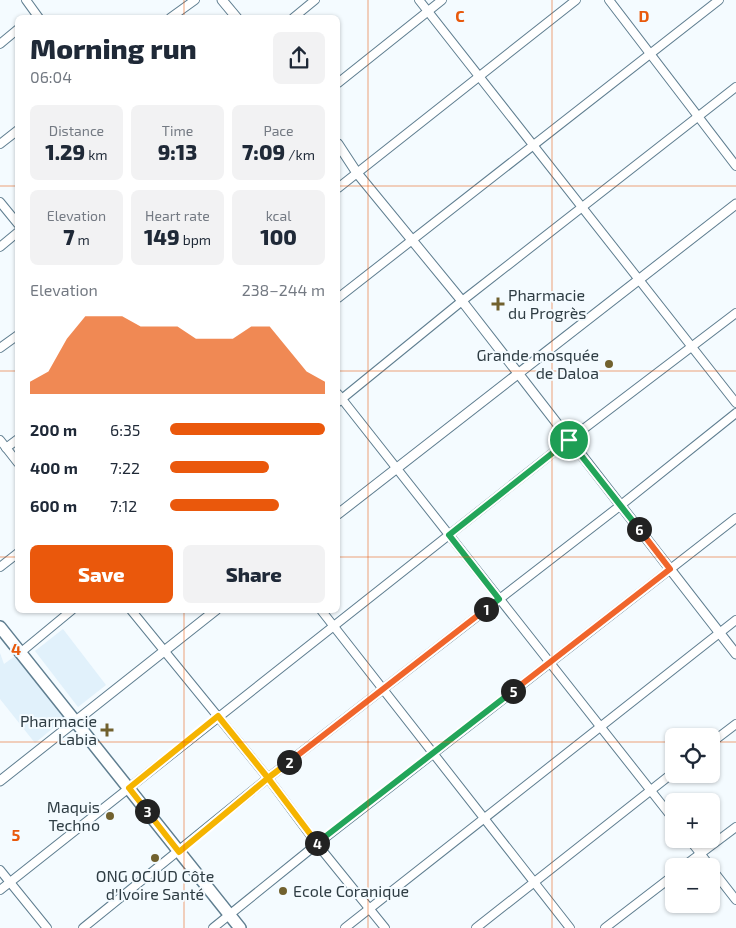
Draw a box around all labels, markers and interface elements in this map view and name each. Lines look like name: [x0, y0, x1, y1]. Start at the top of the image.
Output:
text: C: [455, 6, 465, 25]
text: D: [639, 6, 650, 25]
text: Morning run: [30, 31, 197, 65]
button: share: [273, 32, 325, 84]
text: 06:04: [30, 67, 72, 86]
text: Distance: [49, 122, 104, 139]
text: Time: [162, 122, 193, 139]
text: Pace: [263, 122, 294, 139]
text: 1.29: [45, 139, 85, 164]
text: 9:13: [158, 139, 197, 164]
text: 7:09: [242, 139, 285, 164]
text: km: [85, 146, 108, 163]
text: /km: [285, 146, 315, 163]
text: Elevation: [47, 207, 106, 224]
text: Heart rate: [145, 207, 210, 224]
text: kcal: [266, 207, 291, 224]
text: 7: [63, 224, 74, 249]
text: 149: [144, 224, 180, 249]
text: 100: [260, 224, 297, 249]
text: m: [74, 231, 90, 248]
text: bpm: [180, 231, 211, 248]
text: Elevation: [30, 280, 98, 299]
text: 238–244 m: [242, 280, 325, 299]
place label: Pharmacie du Progrès: [508, 285, 586, 322]
marker: Pharmacie du Progrès: [492, 298, 504, 310]
place label: Grande mosquée de Daloa: [476, 345, 599, 382]
marker: Grande mosquée de Daloa: [603, 358, 615, 370]
pin: [548, 419, 590, 461]
text: 200 m: [30, 420, 77, 439]
text: 6:35: [110, 420, 140, 439]
icon: arrive: [555, 426, 583, 454]
text: 400 m: [30, 458, 78, 477]
text: 7:22: [110, 458, 140, 477]
text: 600 m: [30, 496, 77, 515]
text: 7:12: [110, 496, 137, 515]
pin: 6: [626, 516, 652, 542]
text: 6: [635, 521, 644, 538]
button: Save: [30, 545, 173, 603]
button: Share: [183, 545, 325, 603]
pin: 1: [474, 596, 498, 622]
text: 1: [483, 601, 490, 618]
text: 4: [11, 639, 21, 658]
pin: 5: [500, 678, 526, 704]
text: 5: [510, 683, 517, 700]
place label: Pharmacie Labia: [20, 711, 97, 748]
marker: Pharmacie Labia: [101, 724, 113, 736]
map controls: [665, 728, 720, 913]
button: locate: [665, 728, 720, 783]
pin: 2: [276, 750, 302, 774]
text: 2: [285, 754, 294, 771]
button: +: [665, 793, 720, 848]
place label: Maquis Techno: [47, 797, 100, 834]
pin: 3: [134, 798, 160, 824]
text: 3: [144, 803, 151, 820]
marker: Maquis Techno: [104, 810, 116, 822]
text: 5: [12, 825, 21, 844]
pin: 4: [304, 830, 330, 856]
text: 4: [313, 835, 322, 852]
marker: ONG OCJUD Côte d'Ivoire Santé: [149, 852, 161, 864]
button: −: [665, 858, 720, 913]
place label: ONG OCJUD Côte d'Ivoire Santé: [96, 866, 214, 903]
place label: Ecole Coranique: [293, 881, 409, 900]
marker: Ecole Coranique: [277, 885, 289, 897]

